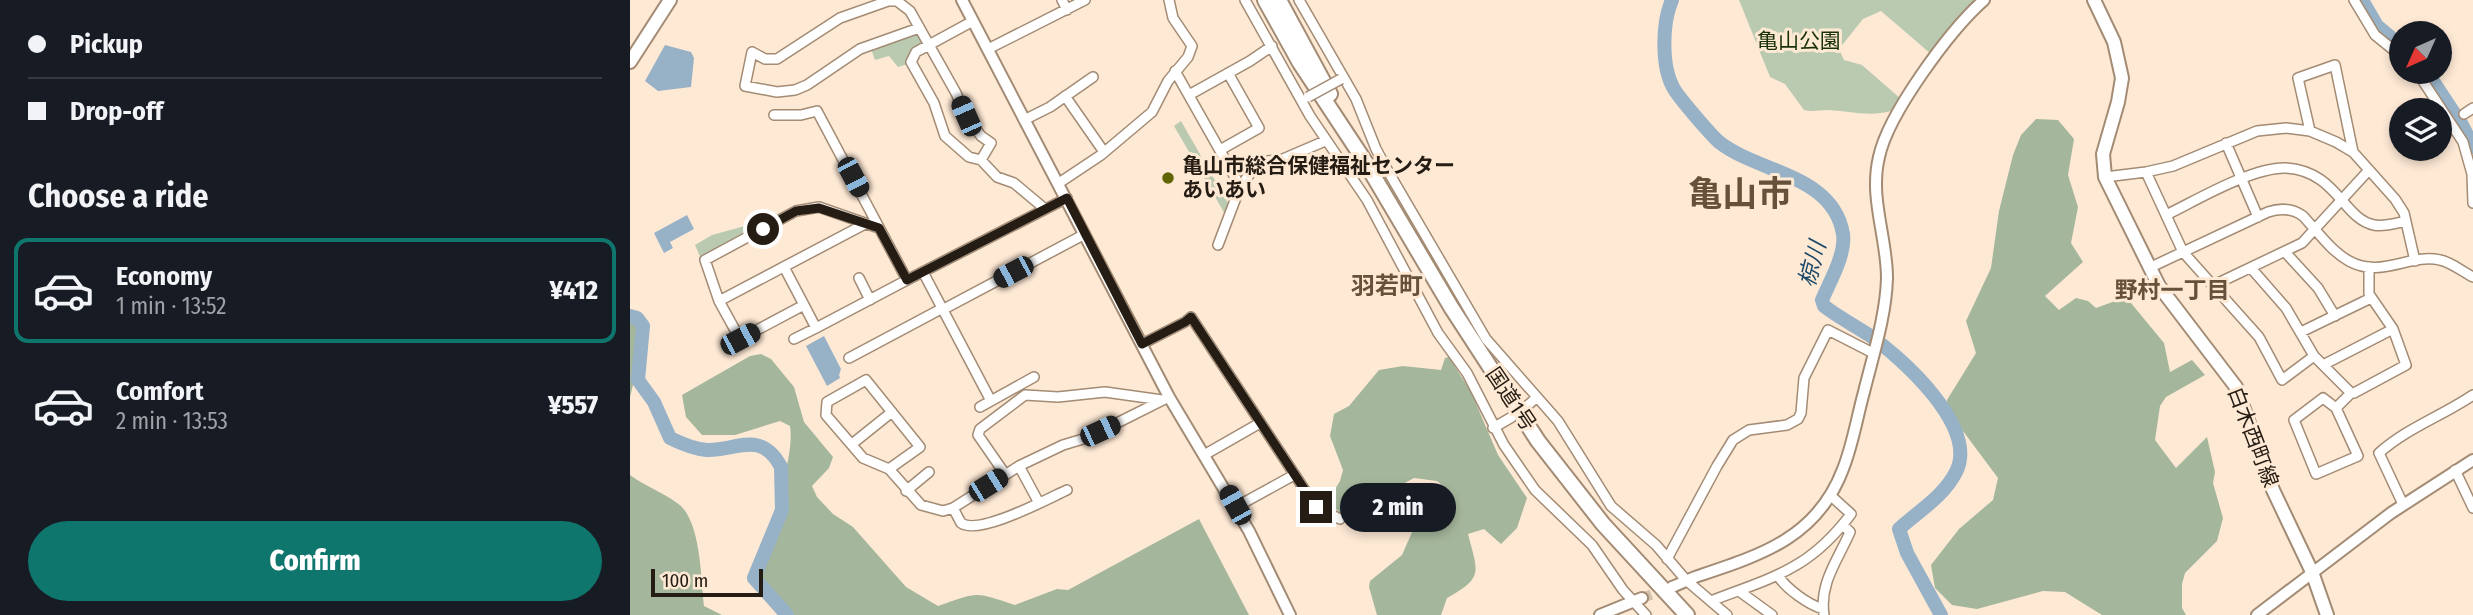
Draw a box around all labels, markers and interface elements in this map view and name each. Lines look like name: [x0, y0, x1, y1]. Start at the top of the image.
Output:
north arrow: [2389, 21, 2452, 84]
map controls: [2389, 21, 2452, 161]
park label: 亀山公園: [1757, 28, 1841, 54]
text: Pickup: [70, 29, 143, 60]
car: [948, 93, 985, 139]
text: Drop-off: [70, 96, 163, 127]
button: layers: [2389, 98, 2452, 161]
place label: 亀山市総合保健福祉センター あいあい: [1182, 153, 1455, 203]
car: [834, 154, 873, 200]
marker: 亀山市総合保健福祉センター あいあい: [1160, 170, 1176, 186]
district label: 亀山市: [1687, 173, 1793, 215]
text: Choose a ride: [28, 177, 209, 215]
route start: [747, 213, 779, 245]
water label: 椋川: [1793, 235, 1832, 290]
car: [990, 253, 1037, 291]
icon: car: [32, 259, 95, 322]
text: Economy: [116, 261, 212, 292]
district label: 羽若町: [1351, 272, 1423, 300]
text: ¥412: [550, 275, 598, 306]
district label: 野村一丁目: [2115, 276, 2230, 304]
text: 1 min · 13:52: [116, 292, 226, 320]
car: [717, 320, 764, 358]
street label: 国道1号: [1480, 362, 1542, 436]
icon: car: [32, 374, 95, 437]
text: Comfort: [116, 376, 204, 407]
street label: 白木西町線: [2222, 383, 2284, 491]
text: ¥557: [548, 390, 598, 421]
text: 2 min · 13:53: [116, 407, 228, 435]
car: [1077, 413, 1124, 449]
car: [965, 465, 1012, 505]
car: [1216, 482, 1255, 528]
callout: 2 min: [1340, 482, 1456, 532]
route end: [1300, 491, 1332, 523]
text: 2 min: [1373, 493, 1423, 521]
button: Confirm: [28, 521, 602, 601]
scale bar: [651, 566, 763, 598]
text: 100 m: [662, 569, 708, 592]

